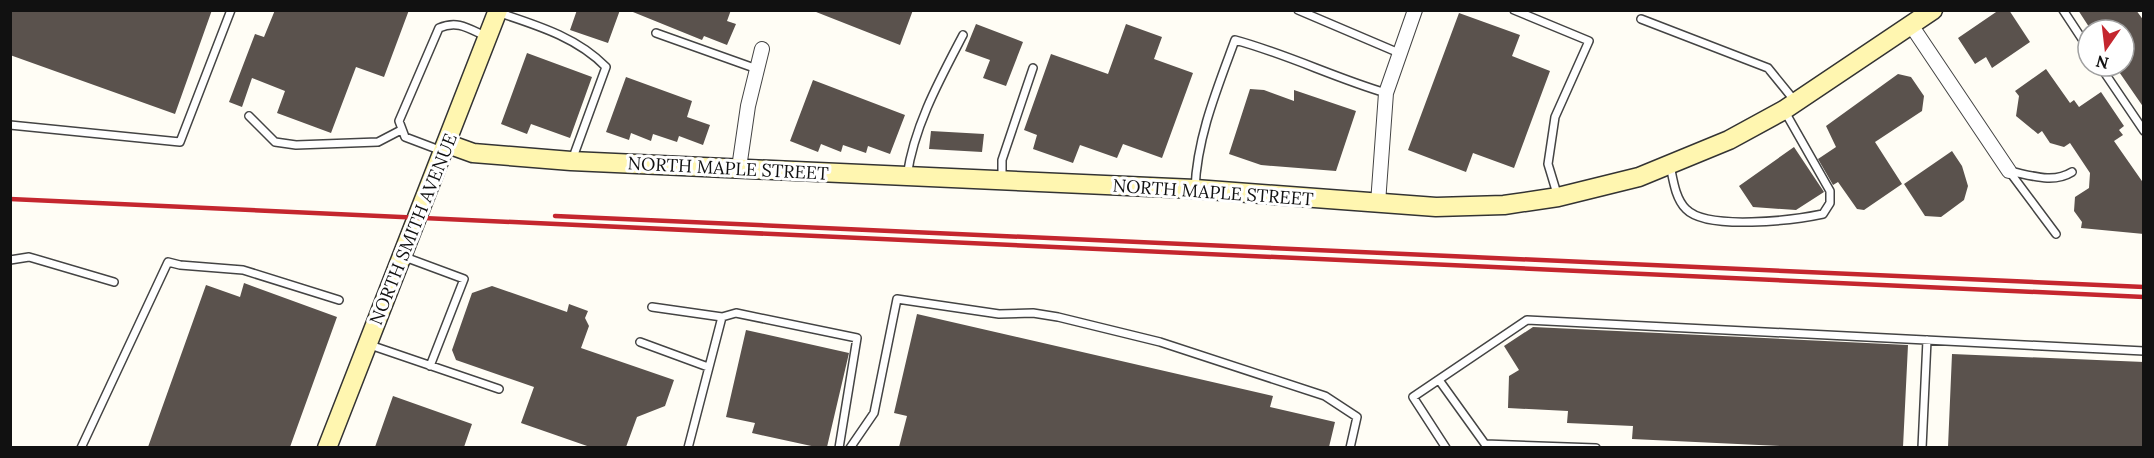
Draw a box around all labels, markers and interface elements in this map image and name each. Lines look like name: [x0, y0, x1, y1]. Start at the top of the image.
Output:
north arrow: [2076, 18, 2136, 78]
text: N: [2094, 51, 2111, 74]
street label: NORTH SMITH AVENUE: [364, 130, 462, 328]
street label: NORTH MAPLE STREET: [627, 151, 830, 185]
street label: NORTH MAPLE STREET: [1112, 174, 1315, 211]

